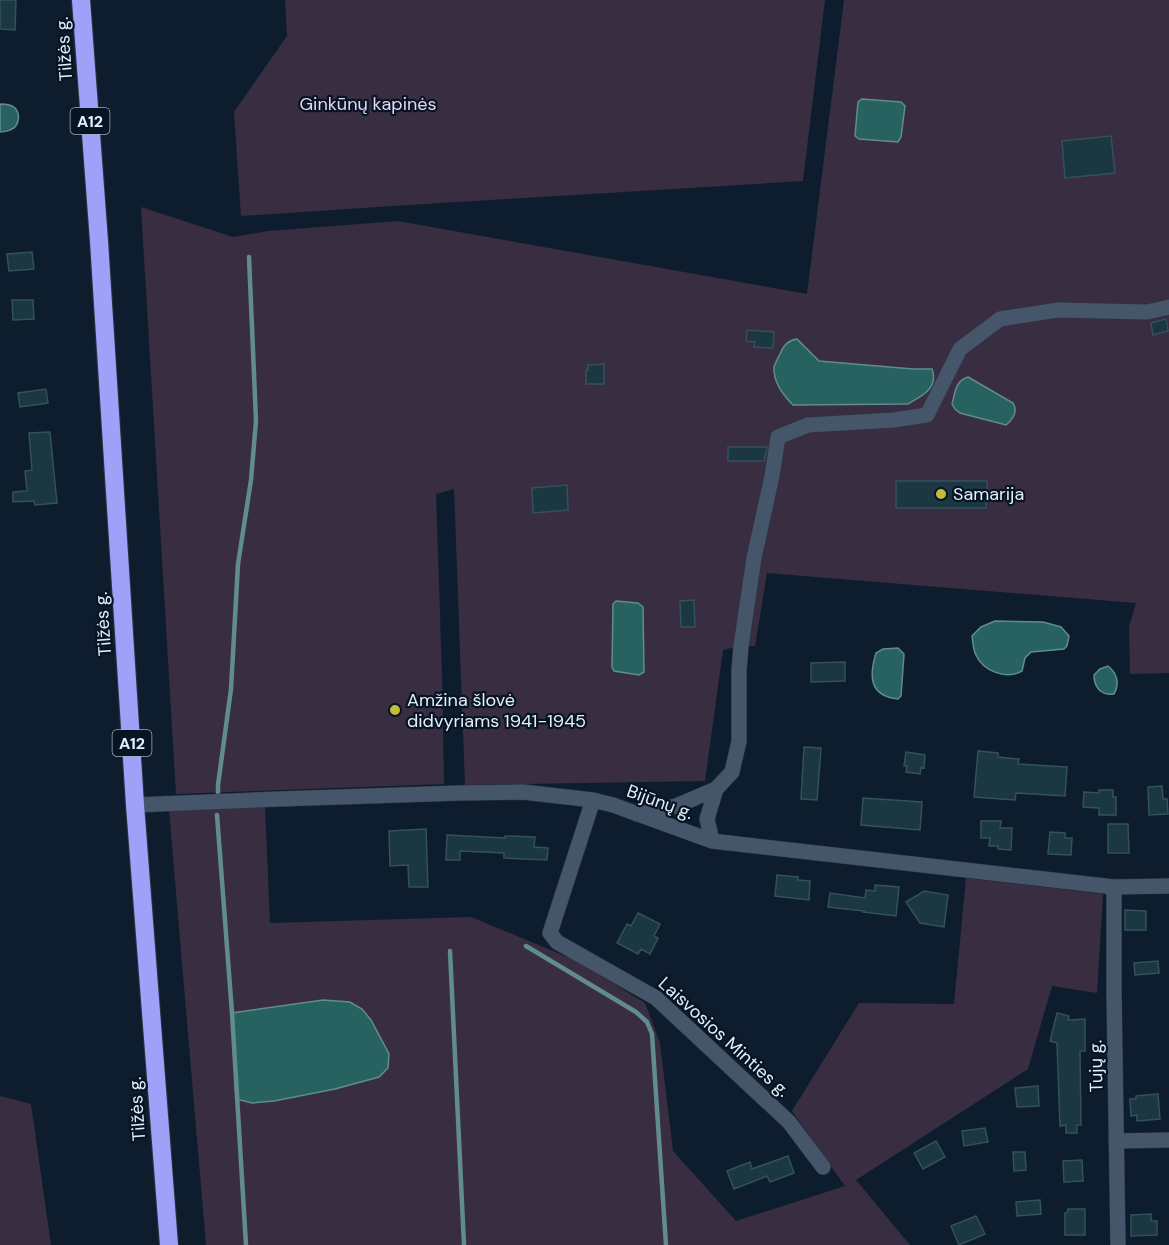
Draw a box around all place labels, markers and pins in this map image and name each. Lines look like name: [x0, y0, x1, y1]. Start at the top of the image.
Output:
place label: Samarija: [953, 482, 1024, 506]
marker: Samarija: [934, 487, 948, 501]
place label: Amžina šlovė didvyriams 1941-1945: [407, 688, 586, 733]
marker: Amžina šlovė didvyriams 1941-1945: [388, 703, 402, 717]

